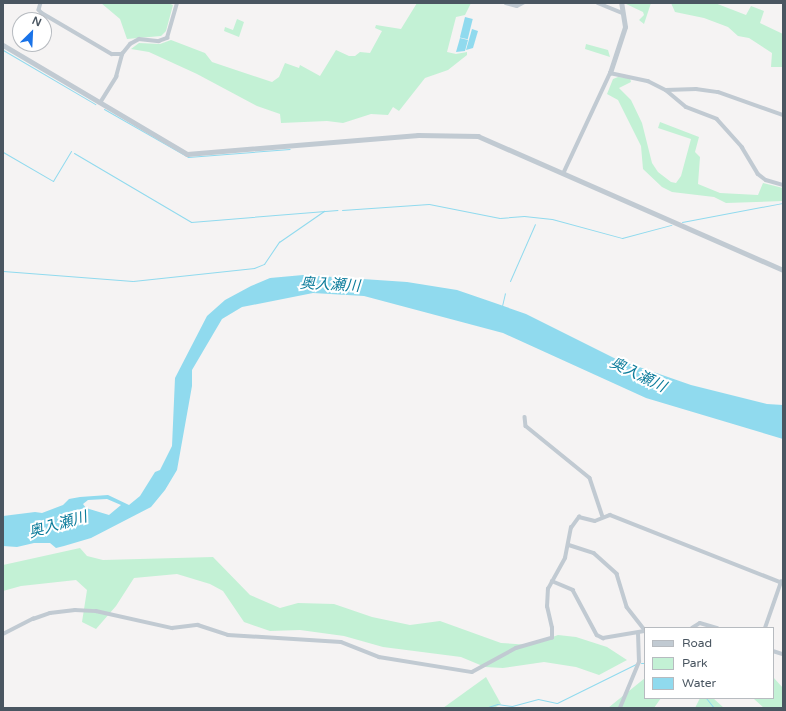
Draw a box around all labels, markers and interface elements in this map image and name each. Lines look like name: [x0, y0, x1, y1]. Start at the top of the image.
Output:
north arrow: [12, 12, 52, 52]
text: N: [30, 14, 43, 29]
water label: 奥入瀬川: [300, 274, 360, 296]
water label: 奥入瀬川: [607, 354, 669, 396]
water label: 奥入瀬川: [27, 508, 89, 542]
legend: [644, 627, 774, 699]
text: Road: [682, 636, 712, 650]
text: Park: [682, 656, 708, 670]
text: Water: [682, 676, 716, 690]

